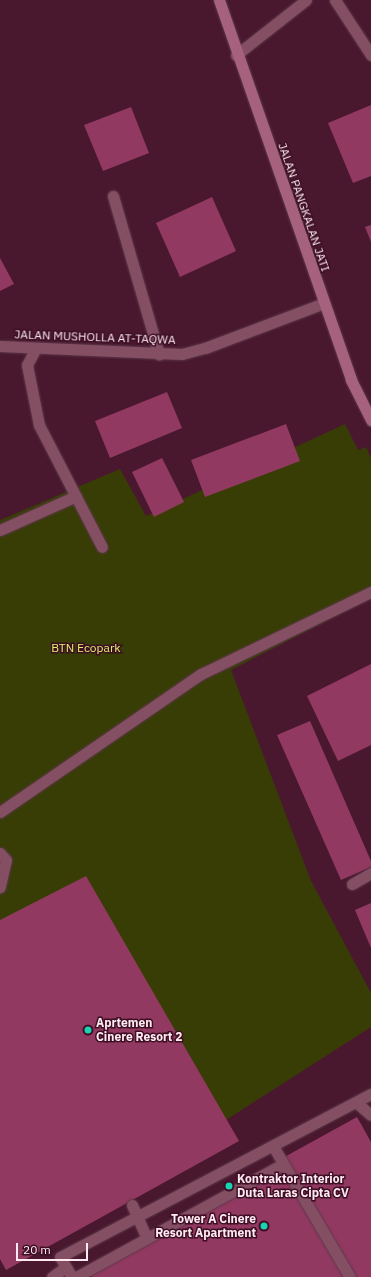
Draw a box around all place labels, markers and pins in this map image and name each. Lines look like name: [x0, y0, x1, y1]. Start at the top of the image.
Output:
place label: Aprtemen Cinere Resort 2: [96, 1016, 182, 1044]
marker: Aprtemen Cinere Resort 2: [83, 1025, 93, 1035]
place label: Kontraktor Interior Duta Laras Cipta CV: [237, 1172, 349, 1200]
marker: Kontraktor Interior Duta Laras Cipta CV: [224, 1181, 234, 1191]
place label: Tower A Cinere Resort Apartment: [155, 1212, 256, 1240]
marker: Tower A Cinere Resort Apartment: [259, 1221, 269, 1231]

